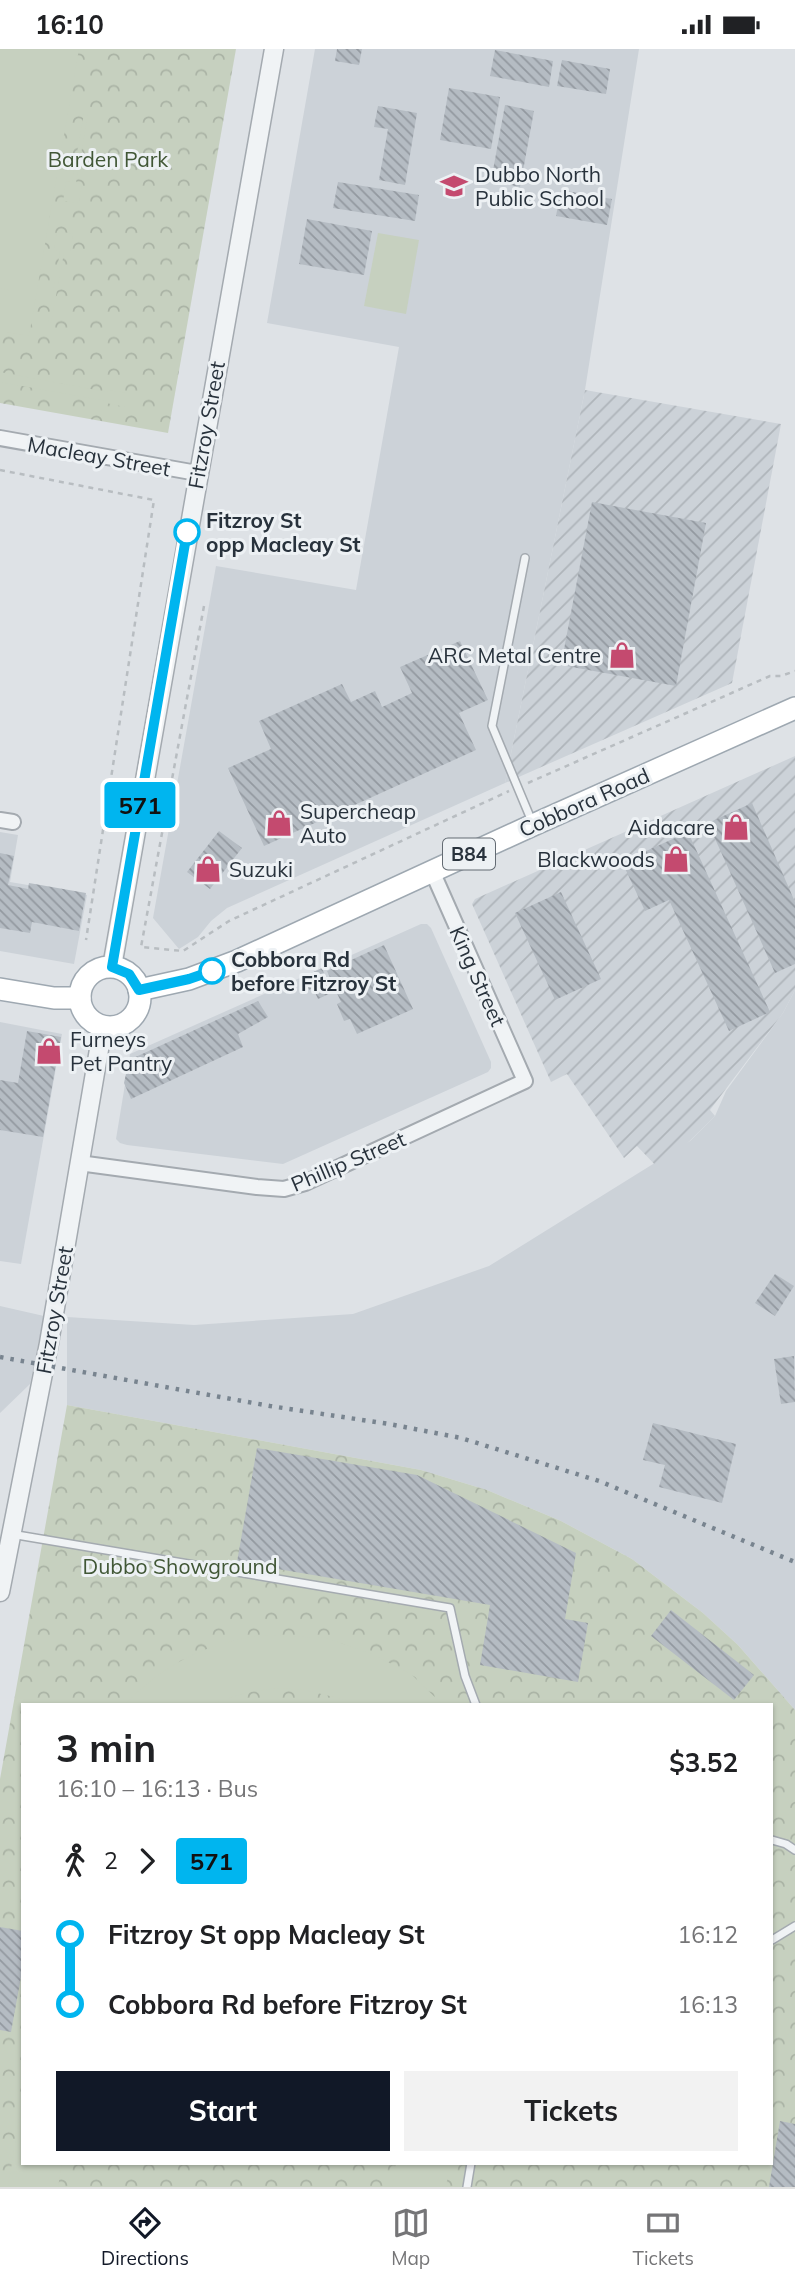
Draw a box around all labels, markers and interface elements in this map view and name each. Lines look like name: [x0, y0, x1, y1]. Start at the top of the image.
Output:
text: 16:10: [35, 8, 104, 41]
park label: Barden Park: [48, 146, 168, 172]
place label: Dubbo North Public School: [475, 161, 604, 211]
school or university icon: Dubbo North Public School: [439, 171, 469, 201]
street label: Fitzroy Street: [182, 359, 230, 491]
street label: Macleay Street: [26, 431, 172, 481]
place label: Fitzroy St opp Macleay St: [206, 507, 361, 557]
marker: Fitzroy St opp Macleay St: [174, 519, 200, 545]
shop icon: ARC Metal Centre: [607, 640, 637, 670]
place label: ARC Metal Centre: [428, 642, 601, 668]
street label: Cobbora Road: [515, 762, 653, 842]
line badge: 571: [100, 782, 180, 828]
text: 571: [118, 790, 162, 820]
place label: Supercheap Auto: [300, 798, 416, 848]
shop icon: Supercheap Auto: [264, 808, 294, 838]
shop icon: Aidacare: [721, 812, 751, 842]
place label: Aidacare: [628, 814, 715, 840]
road number: B84: [443, 839, 495, 869]
shop icon: Blackwoods: [661, 844, 691, 874]
place label: Blackwoods: [537, 846, 655, 872]
shop icon: Suzuki: [193, 854, 223, 884]
place label: Suzuki: [229, 856, 293, 882]
street label: King Street: [444, 922, 512, 1030]
place label: Cobbora Rd before Fitzroy St: [231, 946, 396, 996]
marker: Cobbora Rd before Fitzroy St: [199, 958, 225, 984]
place label: Furneys Pet Pantry: [70, 1026, 172, 1076]
shop icon: Furneys Pet Pantry: [34, 1036, 64, 1066]
street label: Phillip Street: [287, 1125, 409, 1197]
street label: Fitzroy Street: [30, 1244, 78, 1376]
park label: Dubbo Showground: [83, 1553, 277, 1579]
text: 3 min: [56, 1724, 156, 1772]
text: $3.52: [669, 1746, 738, 1779]
text: 16:10 – 16:13 · Bus: [56, 1774, 258, 1803]
icon: walk: [56, 1842, 94, 1880]
icon: forward: [128, 1842, 166, 1880]
text: 2: [104, 1846, 118, 1875]
text: 571: [190, 1846, 233, 1876]
text: Fitzroy St opp Macleay St: [108, 1918, 425, 1951]
text: 16:12: [678, 1920, 738, 1949]
text: Cobbora Rd before Fitzroy St: [108, 1988, 467, 2021]
text: 16:13: [678, 1990, 738, 2019]
button: Start: [56, 2071, 390, 2151]
button: Tickets: [404, 2071, 738, 2151]
tab: Directions: [101, 2204, 189, 2270]
tab: Map: [391, 2204, 430, 2270]
tab: Tickets: [633, 2204, 694, 2270]

